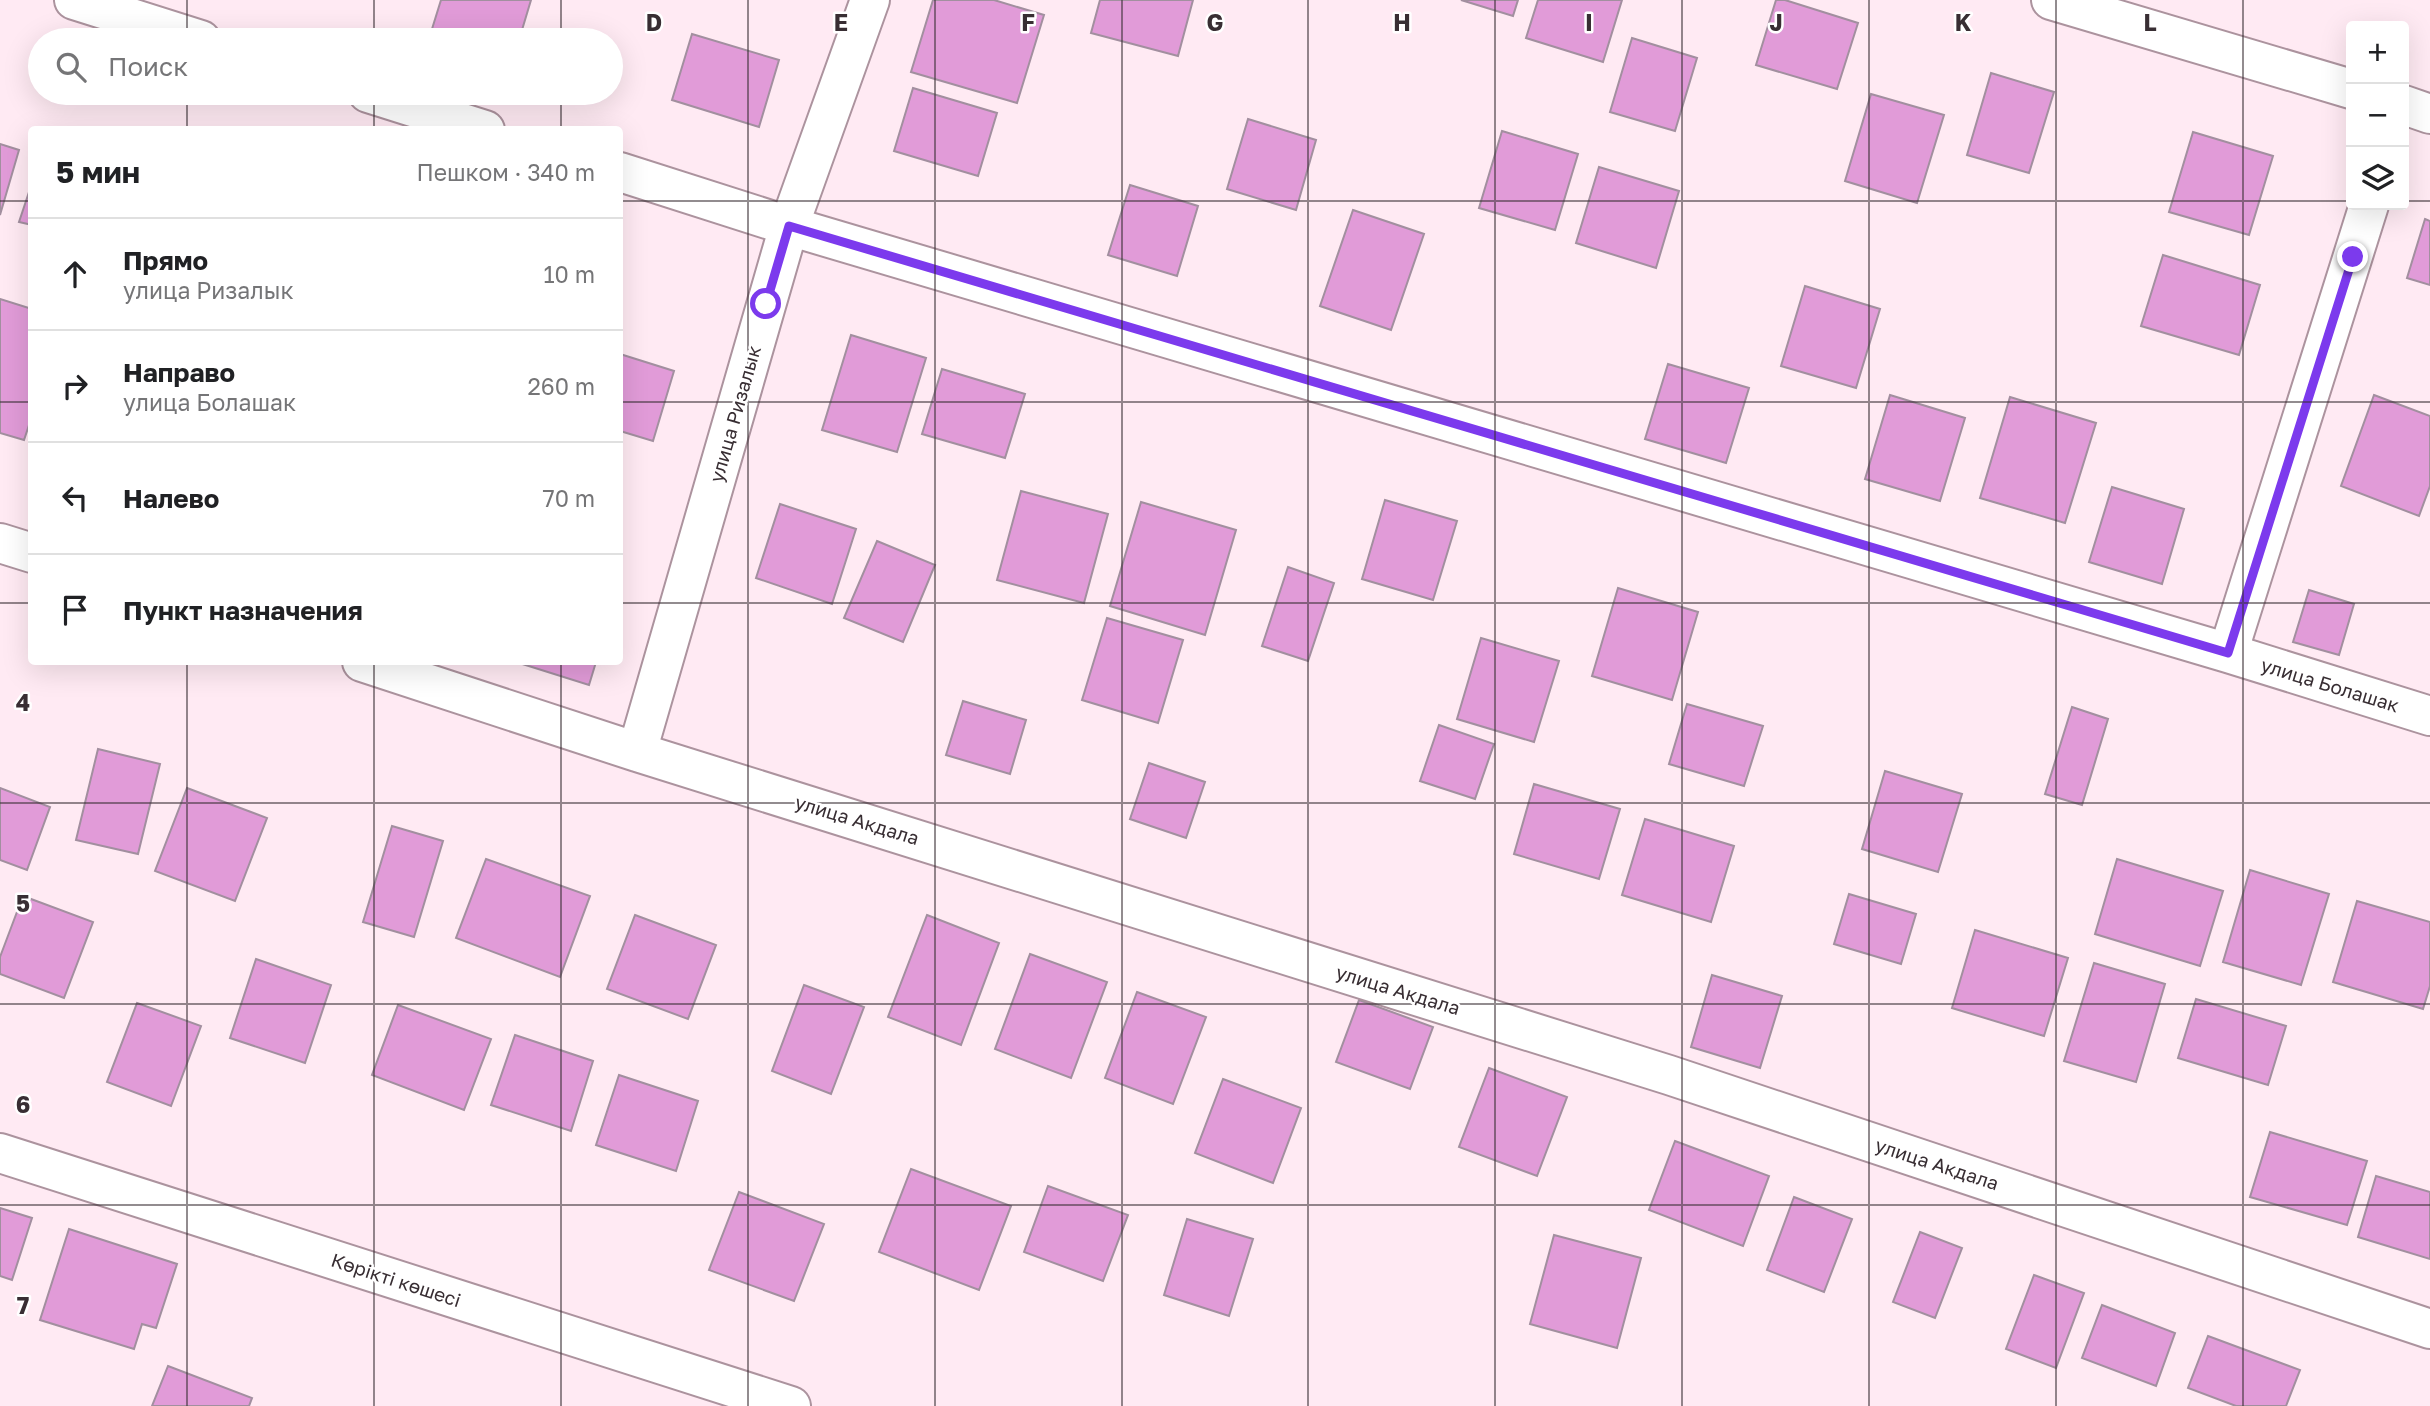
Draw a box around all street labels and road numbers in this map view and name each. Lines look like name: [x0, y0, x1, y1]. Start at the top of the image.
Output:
street label: улица Ризалык: [704, 343, 765, 485]
street label: улица Болашак: [2258, 653, 2402, 716]
street label: улица Акдала: [792, 790, 922, 849]
street label: улица Акдала: [1333, 960, 1463, 1019]
street label: улица Акдала: [1872, 1133, 2002, 1194]
street label: Көрікті көшесі: [328, 1248, 464, 1311]

